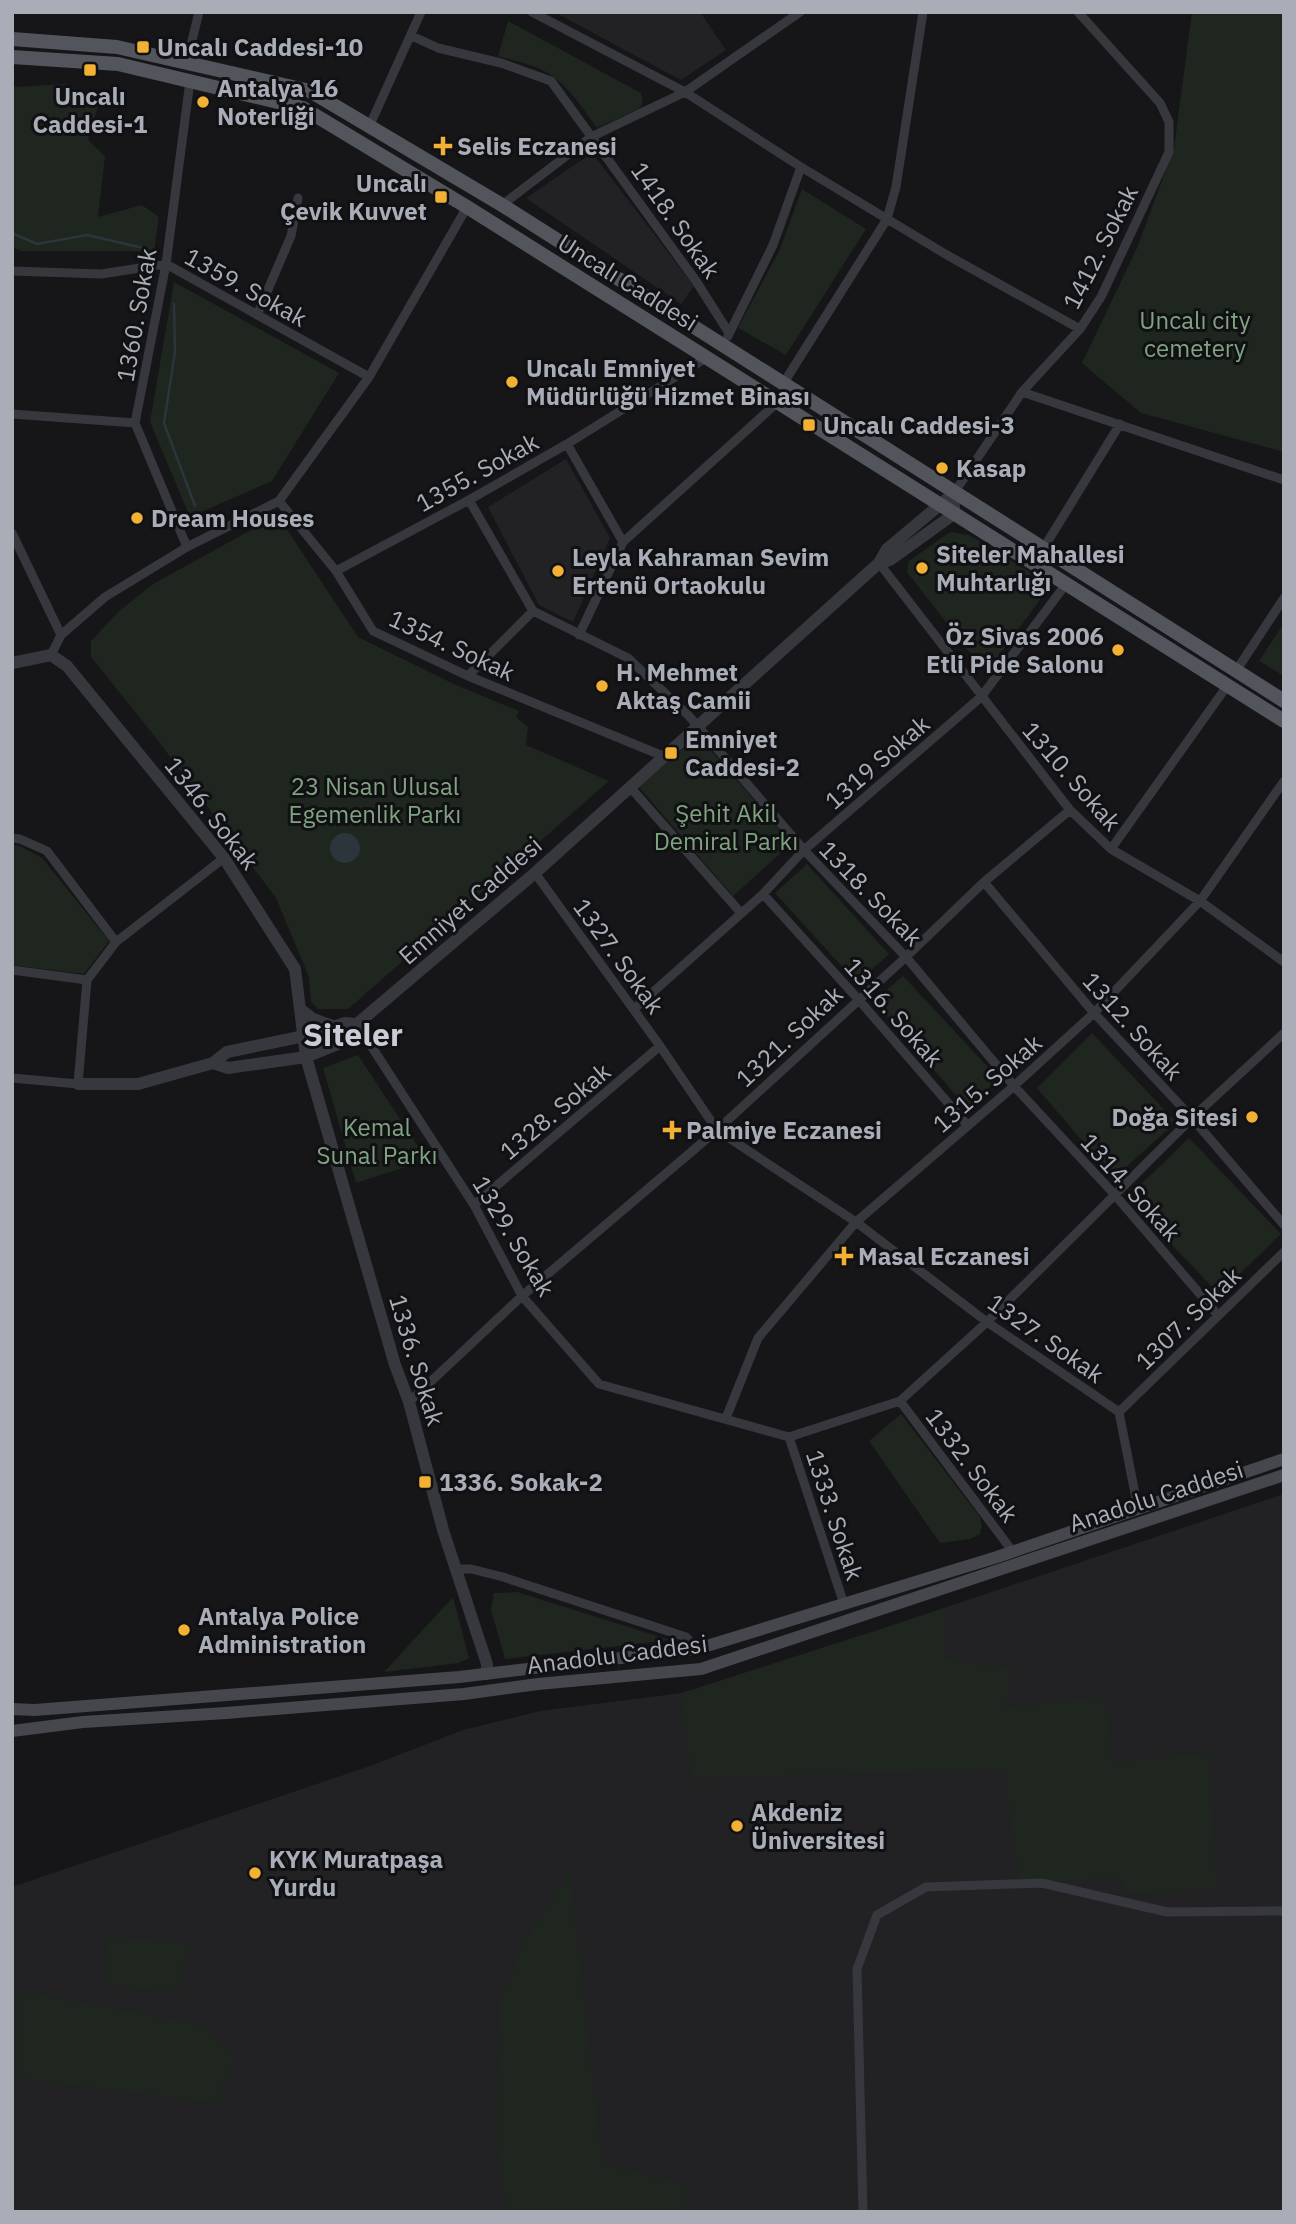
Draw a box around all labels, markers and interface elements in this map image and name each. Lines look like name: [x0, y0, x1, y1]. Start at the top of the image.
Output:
place label: Uncalı Caddesi-10: [157, 31, 363, 63]
marker: Uncalı Caddesi-10: [135, 39, 151, 55]
marker: Uncalı Caddesi-1: [82, 62, 98, 78]
place label: Antalya 16 Noterliği: [217, 72, 338, 132]
place label: Uncalı Caddesi-1: [33, 80, 147, 140]
marker: Antalya 16 Noterliği: [195, 94, 211, 110]
place label: Selis Eczanesi: [457, 130, 617, 162]
marker: Selis Eczanesi: [435, 138, 451, 154]
street label: 1418. Sokak: [624, 155, 728, 285]
place label: Uncalı Çevik Kuvvet: [280, 167, 427, 227]
street label: 1412. Sokak: [1055, 179, 1145, 314]
marker: Uncalı Çevik Kuvvet: [433, 189, 449, 205]
street label: Uncalı Caddesi: [552, 226, 704, 338]
street label: 1359. Sokak: [179, 240, 313, 334]
street label: 1360. Sokak: [109, 245, 164, 384]
park label: Uncalı city cemetery: [1139, 304, 1251, 364]
place label: Uncalı Emniyet Müdürlüğü Hizmet Binası: [526, 352, 810, 412]
marker: Uncalı Emniyet Müdürlüğü Hizmet Binası: [504, 374, 520, 390]
place label: Uncalı Caddesi-3: [823, 409, 1015, 441]
marker: Uncalı Caddesi-3: [801, 417, 817, 433]
street label: 1355. Sokak: [410, 425, 544, 519]
place label: Kasap: [956, 452, 1026, 484]
marker: Kasap: [934, 460, 950, 476]
place label: Dream Houses: [151, 502, 314, 534]
marker: Dream Houses: [129, 510, 145, 526]
place label: Siteler Mahallesi Muhtarlığı: [936, 538, 1125, 598]
place label: Leyla Kahraman Sevim Ertenü Ortaokulu: [572, 541, 829, 601]
marker: Siteler Mahallesi Muhtarlığı: [914, 560, 930, 576]
marker: Leyla Kahraman Sevim Ertenü Ortaokulu: [550, 563, 566, 579]
street label: 1354. Sokak: [384, 602, 520, 688]
place label: Öz Sivas 2006 Etli Pide Salonu: [926, 620, 1104, 680]
marker: Öz Sivas 2006 Etli Pide Salonu: [1110, 642, 1126, 658]
place label: H. Mehmet Aktaş Camii: [616, 656, 751, 716]
marker: H. Mehmet Aktaş Camii: [594, 678, 610, 694]
street label: 1319 Sokak: [818, 707, 936, 816]
street label: 1310. Sokak: [1016, 714, 1129, 838]
place label: Emniyet Caddesi-2: [685, 723, 800, 783]
marker: Emniyet Caddesi-2: [663, 745, 679, 761]
street label: 1346. Sokak: [158, 750, 266, 876]
park label: 23 Nisan Ulusal Egemenlik Parkı: [289, 770, 461, 830]
park label: Şehit Akil Demiral Parkı: [654, 797, 798, 857]
street label: Emniyet Caddesi: [392, 829, 548, 971]
street label: 1318. Sokak: [813, 833, 930, 953]
street label: 1327. Sokak: [566, 892, 672, 1020]
street label: 1316. Sokak: [838, 950, 951, 1074]
street label: 1312. Sokak: [1076, 965, 1190, 1087]
street label: 1321. Sokak: [729, 978, 850, 1094]
district label: Siteler: [303, 1013, 403, 1055]
street label: 1315. Sokak: [925, 1026, 1049, 1139]
street label: 1328. Sokak: [493, 1055, 617, 1167]
place label: Doğa Sitesi: [1112, 1101, 1238, 1133]
marker: Doğa Sitesi: [1244, 1109, 1260, 1125]
park label: Kemal Sunal Parkı: [317, 1111, 437, 1171]
place label: Palmiye Eczanesi: [686, 1114, 882, 1146]
marker: Palmiye Eczanesi: [664, 1122, 680, 1138]
street label: 1314. Sokak: [1074, 1126, 1188, 1248]
street label: 1329. Sokak: [465, 1170, 563, 1302]
place label: Masal Eczanesi: [858, 1240, 1030, 1272]
marker: Masal Eczanesi: [836, 1248, 852, 1264]
street label: 1307. Sokak: [1128, 1259, 1248, 1376]
street label: 1327. Sokak: [981, 1286, 1111, 1390]
street label: 1336. Sokak: [382, 1291, 452, 1430]
street label: 1332. Sokak: [919, 1401, 1026, 1529]
street label: 1333. Sokak: [799, 1446, 871, 1585]
street label: Anadolu Caddesi: [1065, 1453, 1247, 1539]
place label: 1336. Sokak-2: [439, 1466, 603, 1498]
marker: 1336. Sokak-2: [417, 1474, 433, 1490]
place label: Antalya Police Administration: [198, 1600, 366, 1660]
marker: Antalya Police Administration: [176, 1622, 192, 1638]
street label: Anadolu Caddesi: [525, 1627, 709, 1681]
place label: Akdeniz Üniversitesi: [751, 1796, 885, 1856]
marker: Akdeniz Üniversitesi: [729, 1818, 745, 1834]
place label: KYK Muratpaşa Yurdu: [269, 1843, 443, 1903]
marker: KYK Muratpaşa Yurdu: [247, 1865, 263, 1881]

